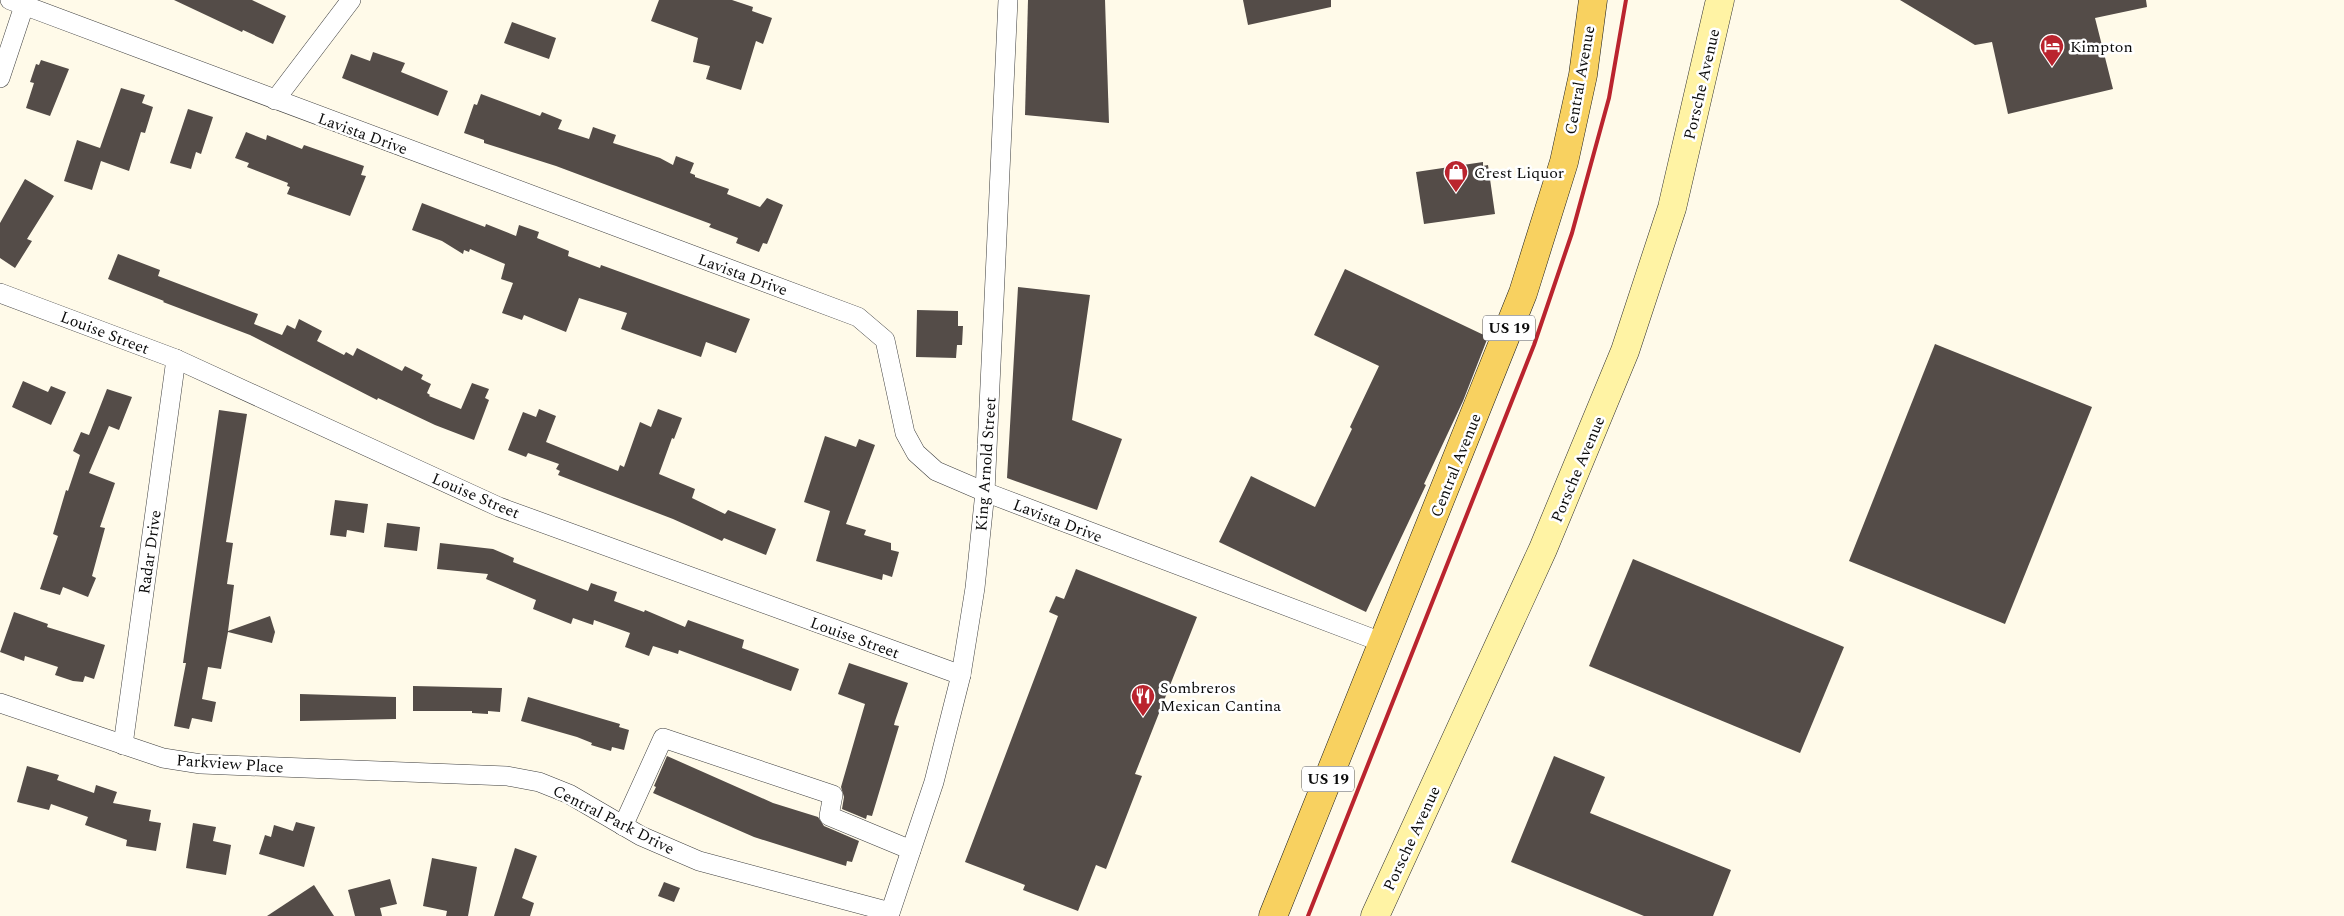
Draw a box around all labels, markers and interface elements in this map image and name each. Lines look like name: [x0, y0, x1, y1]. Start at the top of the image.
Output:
street label: Central Avenue: [1559, 24, 1601, 137]
street label: Porsche Avenue: [1678, 26, 1726, 142]
hotel icon: Kimpton: [2039, 33, 2065, 67]
place label: Kimpton: [2070, 35, 2133, 59]
street label: Lavista Drive: [314, 107, 411, 161]
shop icon: Crest Liquor: [1443, 159, 1469, 193]
place label: Crest Liquor: [1474, 161, 1564, 185]
street label: Lavista Drive: [694, 248, 791, 302]
street label: Louise Street: [57, 305, 153, 361]
road number: US 19: [1483, 316, 1535, 340]
street label: King Arnold Street: [969, 396, 1003, 532]
street label: Central Avenue: [1424, 410, 1488, 521]
street label: Porsche Avenue: [1545, 413, 1611, 526]
street label: Louise Street: [428, 467, 524, 525]
street label: Lavista Drive: [1009, 493, 1106, 549]
street label: Radar Drive: [132, 508, 168, 596]
street label: Louise Street: [807, 611, 903, 665]
place label: Sombreros Mexican Cantina: [1160, 676, 1281, 718]
restaurant icon: Sombreros Mexican Cantina: [1130, 683, 1156, 717]
street label: Parkview Place: [175, 748, 284, 780]
road number: US 19: [1302, 766, 1354, 792]
street label: Central Park Drive: [549, 779, 679, 861]
street label: Porsche Avenue: [1377, 782, 1447, 895]

